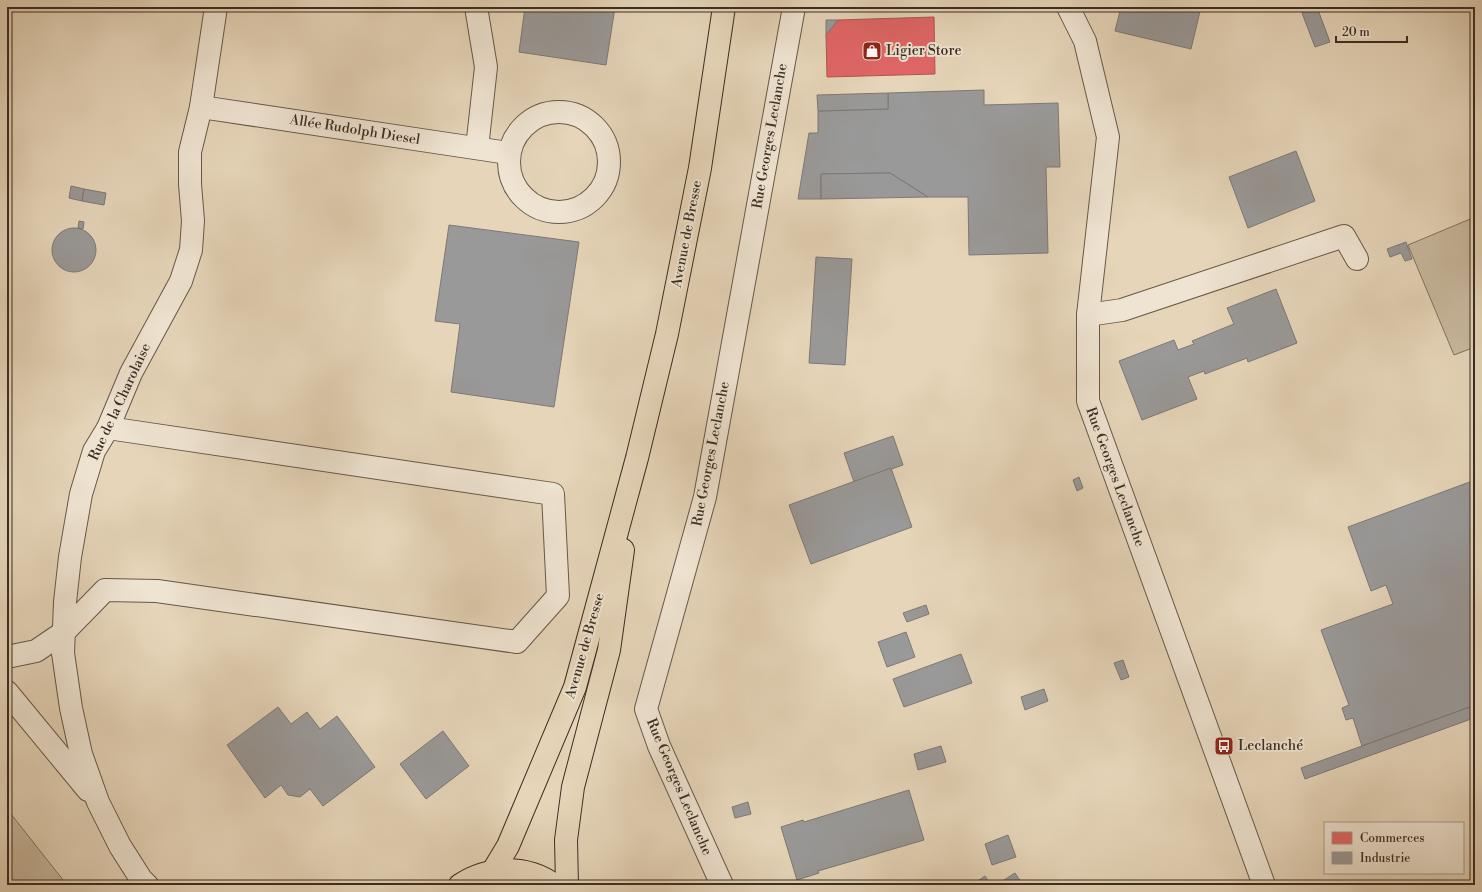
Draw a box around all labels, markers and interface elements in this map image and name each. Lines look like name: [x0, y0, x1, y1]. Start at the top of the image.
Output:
scale bar: [1336, 18, 1407, 44]
text: 20 m: [1342, 25, 1370, 40]
shop icon: Ligier Store: [861, 40, 883, 62]
place label: Ligier Store: [886, 42, 961, 60]
street label: Rue Georges Leclanche: [748, 62, 792, 210]
street label: Allée Rudolph Diesel: [288, 111, 421, 149]
street label: Avenue de Bresse: [668, 179, 706, 290]
street label: Rue de la Charolaise: [85, 340, 155, 464]
street label: Rue Georges Leclanche: [688, 380, 734, 528]
street label: Rue Georges Leclanche: [1081, 405, 1149, 549]
street label: Avenue de Bresse: [561, 591, 609, 702]
street label: Rue Georges Leclanche: [642, 716, 716, 858]
bus stop icon: Leclanché: [1213, 735, 1235, 757]
place label: Leclanché: [1238, 737, 1303, 755]
legend: [1324, 822, 1464, 874]
text: Commerces: [1360, 831, 1425, 846]
text: Industrie: [1360, 851, 1410, 866]

